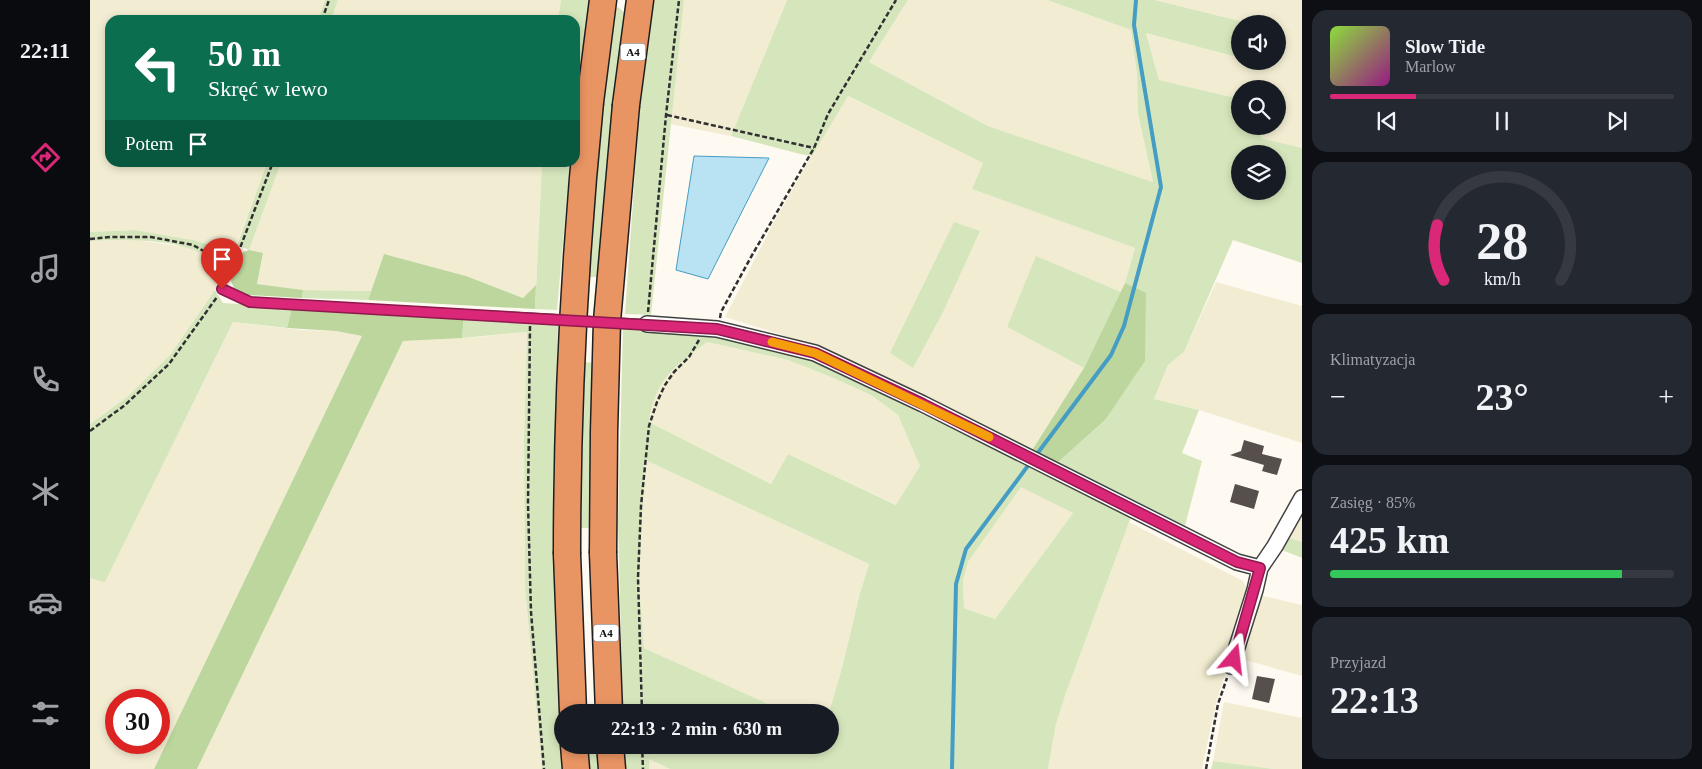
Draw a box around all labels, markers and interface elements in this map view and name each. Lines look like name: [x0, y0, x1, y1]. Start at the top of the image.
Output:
map controls: [1231, 15, 1286, 200]
button: sound: [1231, 15, 1286, 70]
icon: left: [125, 35, 190, 100]
text: 50 m: [208, 35, 281, 74]
text: Slow Tide: [1405, 36, 1485, 57]
text: 22:11: [20, 38, 70, 63]
road number: A4: [620, 44, 646, 61]
text: Marlow: [1405, 58, 1456, 75]
text: Skręć w lewo: [208, 76, 328, 101]
button: search: [1231, 80, 1286, 135]
icon: previous: [1373, 107, 1401, 135]
icon: pause: [1488, 107, 1516, 135]
icon: next: [1603, 107, 1631, 135]
icon: arrive: [184, 130, 212, 158]
text: Potem: [125, 133, 174, 154]
icon: directions: [28, 140, 63, 175]
button: layers: [1231, 145, 1286, 200]
text: 28: [1476, 213, 1528, 270]
pin: [201, 238, 243, 289]
icon: arrive: [208, 245, 236, 273]
icon: music: [28, 251, 63, 286]
text: km/h: [1484, 269, 1520, 289]
text: Klimatyzacja: [1330, 351, 1415, 368]
icon: phone: [28, 362, 63, 397]
text: 23°: [1475, 376, 1529, 418]
text: −: [1330, 381, 1346, 412]
text: +: [1658, 381, 1674, 412]
icon: climate: [28, 474, 63, 509]
text: Zasięg · 85%: [1330, 494, 1415, 511]
text: 425 km: [1330, 519, 1449, 561]
icon: car: [28, 585, 63, 620]
road number: A4: [594, 624, 618, 641]
position arrow: [1207, 632, 1259, 684]
text: Przyjazd: [1330, 654, 1386, 671]
text: 22:13: [1330, 679, 1419, 721]
speed limit sign: 30: [105, 689, 170, 754]
icon: filters: [28, 696, 63, 731]
text: 22:13 · 2 min · 630 m: [611, 718, 782, 739]

